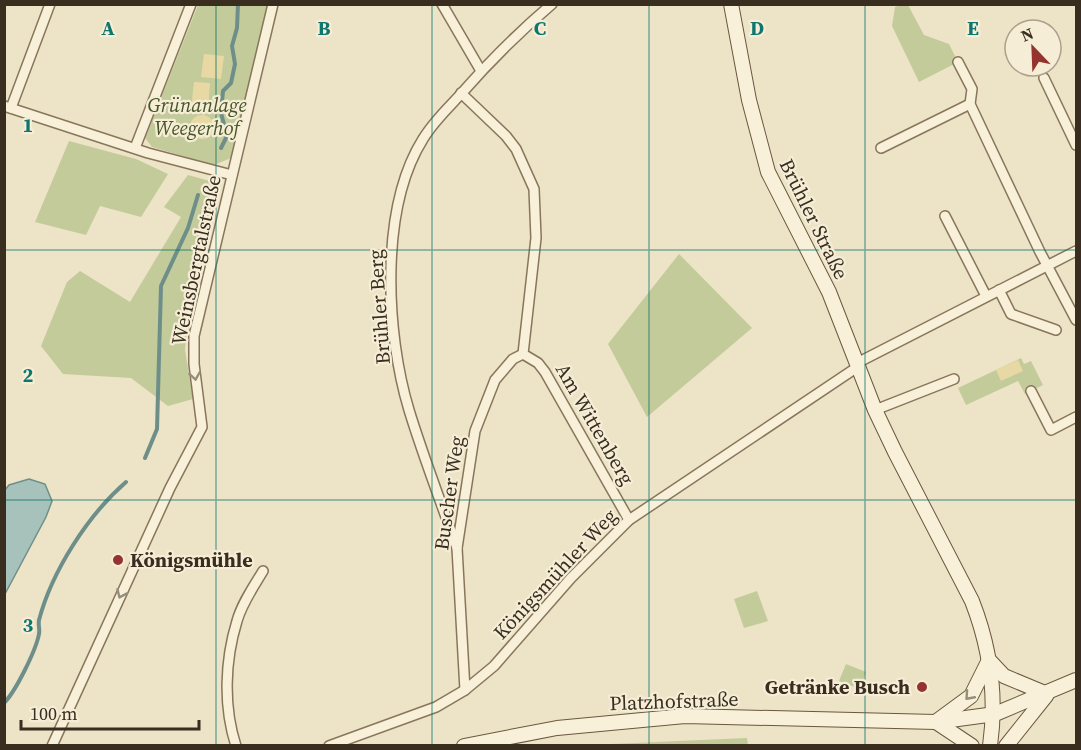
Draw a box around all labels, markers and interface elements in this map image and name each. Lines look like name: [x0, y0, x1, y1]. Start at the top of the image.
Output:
text: A: [101, 14, 115, 42]
text: B: [317, 14, 331, 42]
text: C: [534, 14, 546, 42]
text: D: [750, 14, 764, 42]
text: E: [967, 14, 979, 42]
north arrow: [1003, 18, 1063, 78]
text: N: [1017, 22, 1037, 47]
park label: Grünanlage Weegerhof: [147, 91, 247, 142]
text: 1: [23, 111, 33, 139]
street label: Brühler Straße: [773, 154, 855, 284]
street label: Weinsbergtalstraße: [164, 172, 228, 348]
street label: Brühler Berg: [361, 248, 397, 366]
street label: Am Wittenberg: [549, 358, 641, 490]
text: 2: [23, 361, 34, 389]
one-way arrow: [189, 371, 201, 381]
street label: Buscher Weg: [427, 434, 471, 552]
street label: Königsmühler Weg: [487, 502, 623, 646]
place label: Königsmühle: [130, 546, 253, 574]
marker: Königsmühle: [111, 553, 125, 567]
one-way arrow: [117, 588, 129, 599]
text: 3: [23, 611, 34, 639]
place label: Getränke Busch: [765, 673, 910, 701]
marker: Getränke Busch: [915, 680, 929, 694]
street label: Platzhofstraße: [609, 685, 739, 717]
one-way arrow: [965, 690, 976, 700]
scale bar: [21, 693, 200, 731]
text: 100 m: [30, 701, 77, 726]

